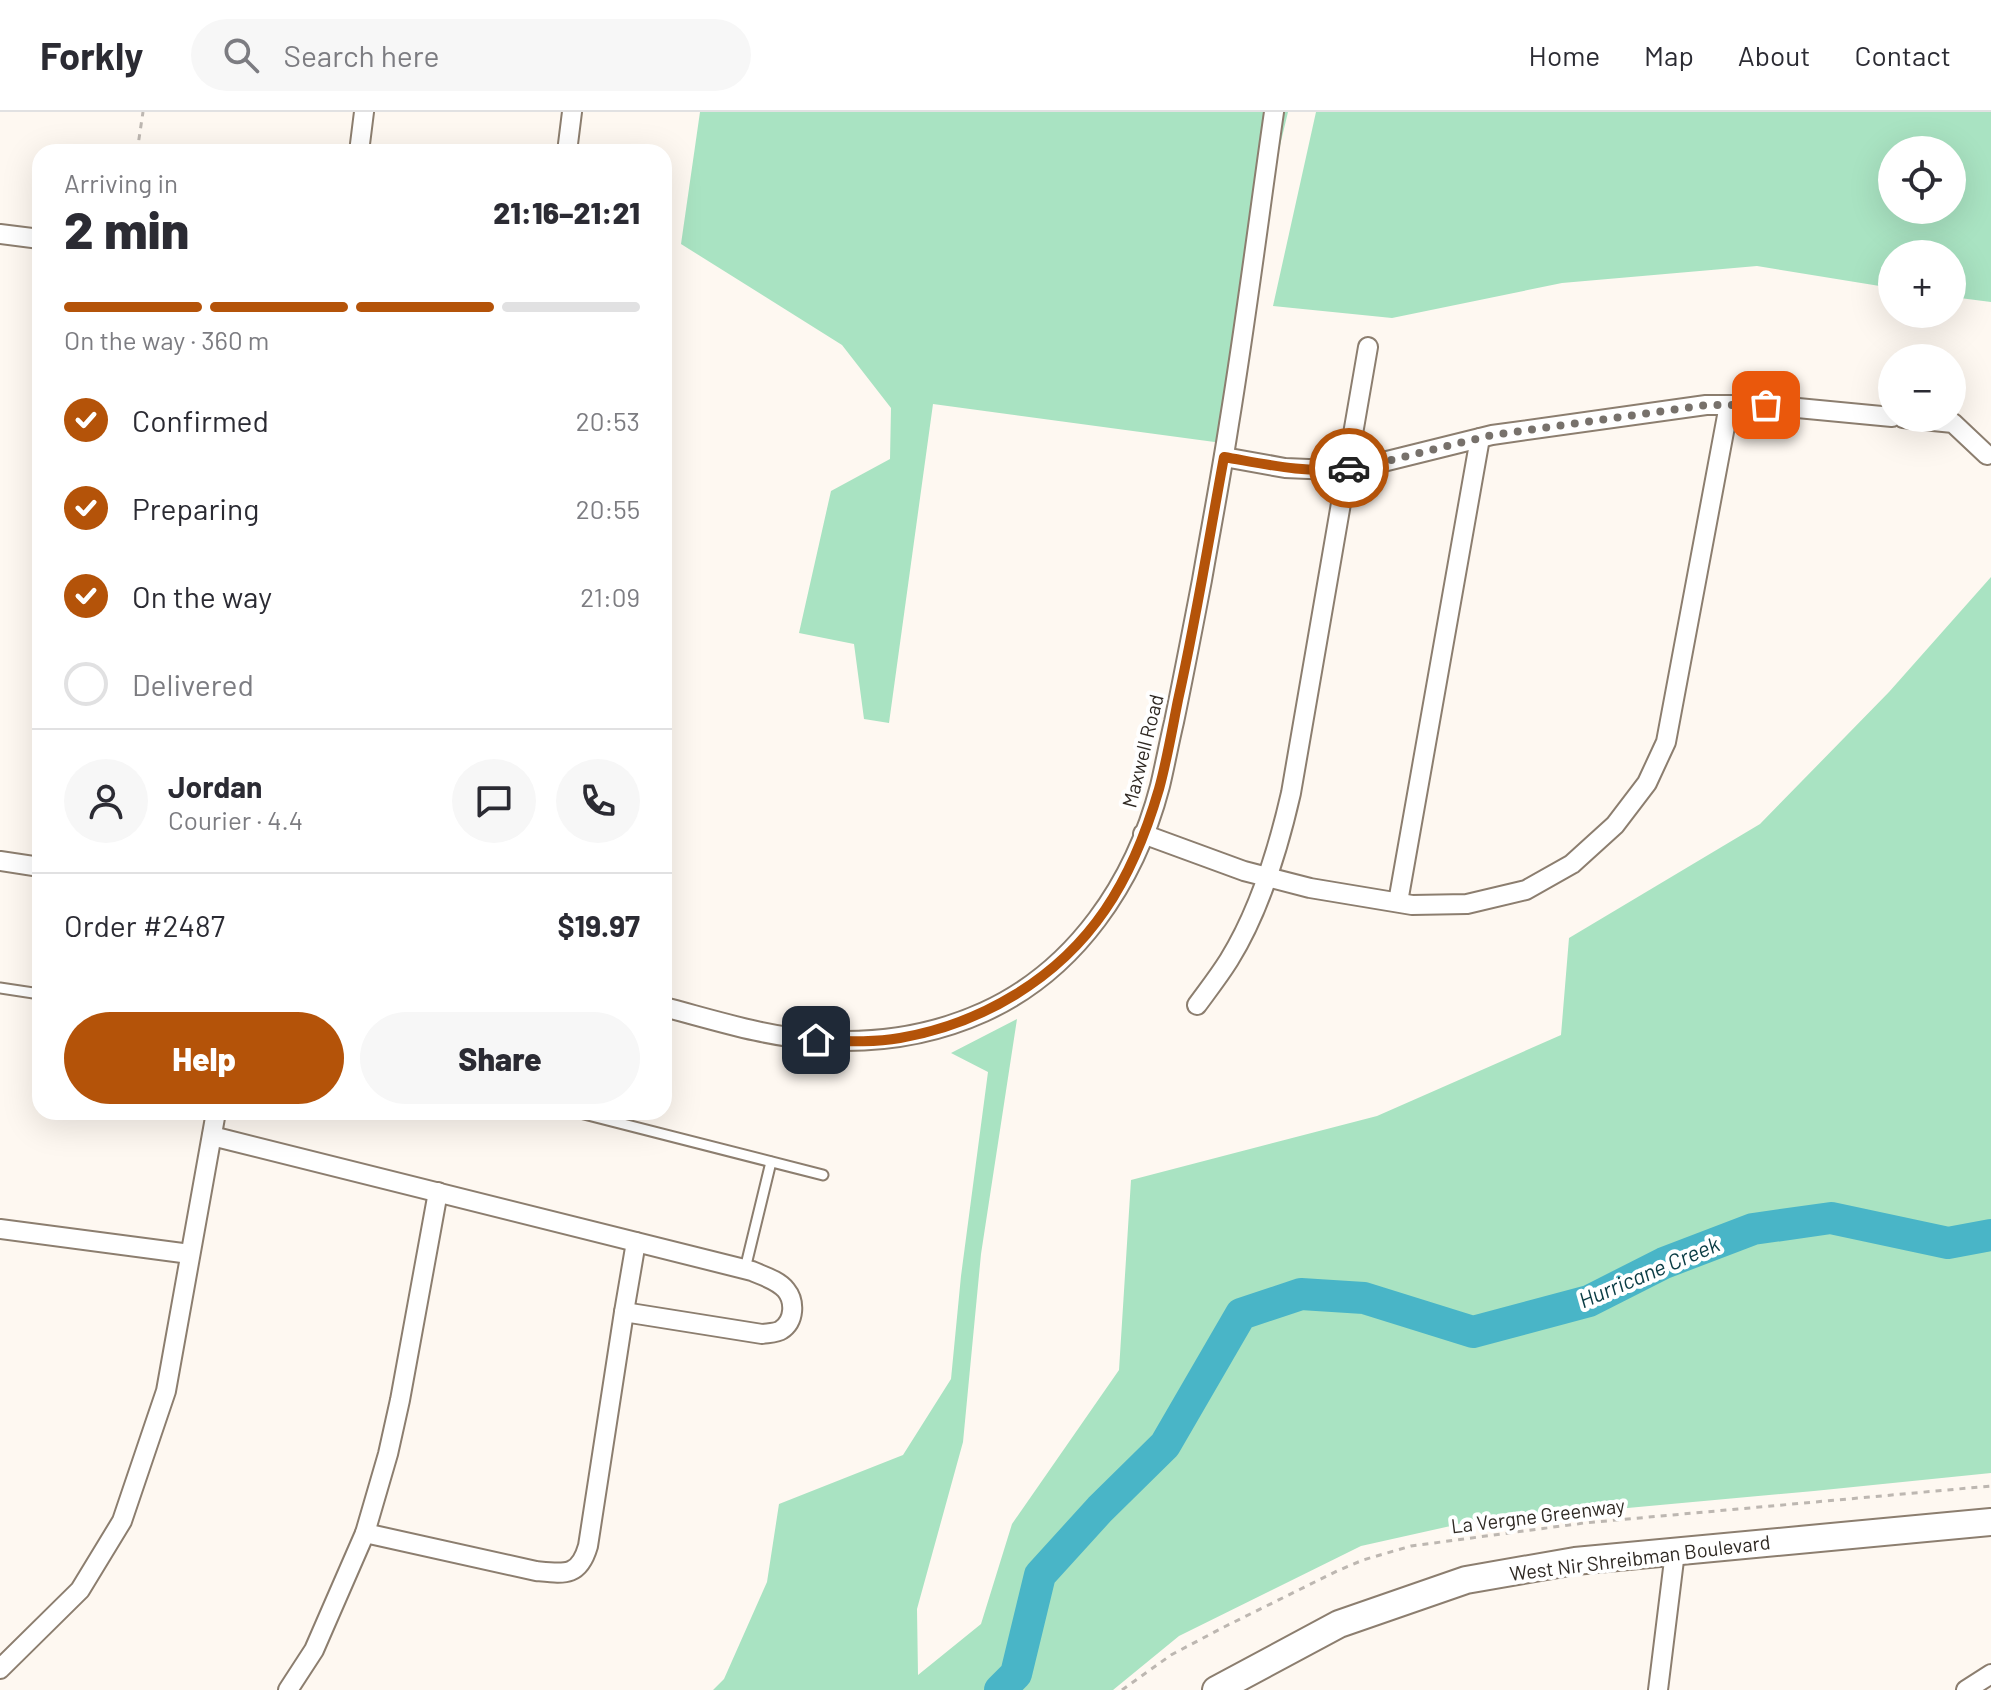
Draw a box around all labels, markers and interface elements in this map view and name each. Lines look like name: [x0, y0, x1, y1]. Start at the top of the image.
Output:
search box: [191, 19, 751, 91]
text: Forkly: [40, 32, 143, 78]
icon: search: [219, 33, 263, 77]
text: Search here: [283, 37, 439, 73]
text: Home: [1529, 38, 1600, 72]
text: Map: [1644, 38, 1694, 72]
text: About: [1738, 38, 1810, 72]
text: Contact: [1854, 38, 1951, 72]
map controls: [1878, 136, 1966, 432]
button: locate: [1878, 136, 1966, 224]
text: Arriving in: [64, 167, 178, 198]
text: 21:16–21:21: [493, 194, 640, 230]
text: 2 min: [64, 197, 189, 259]
button: +: [1878, 240, 1966, 328]
text: On the way · 360 m: [64, 324, 269, 355]
button: −: [1878, 344, 1966, 432]
pin: [1732, 371, 1800, 439]
icon: bag: [1744, 383, 1788, 427]
icon: check: [64, 398, 108, 442]
text: Confirmed: [132, 402, 269, 438]
text: 20:53: [576, 405, 640, 436]
courier: [1309, 428, 1389, 508]
icon: car: [1327, 446, 1371, 490]
icon: check: [64, 486, 108, 530]
text: Preparing: [132, 490, 259, 526]
text: 20:55: [576, 493, 640, 524]
icon: check: [64, 574, 108, 618]
text: On the way: [132, 578, 272, 614]
text: 21:09: [580, 581, 640, 612]
text: Delivered: [132, 666, 254, 702]
street label: Maxwell Road: [1116, 691, 1168, 810]
button: person: [64, 759, 148, 843]
button: chat: [452, 759, 536, 843]
button: phone: [556, 759, 640, 843]
text: Jordan: [168, 768, 263, 804]
text: Courier · 4.4: [168, 804, 303, 835]
text: Order #2487: [64, 907, 225, 943]
text: $19.97: [557, 907, 640, 943]
pin: [782, 1006, 850, 1074]
button: Help: [64, 1012, 344, 1104]
button: Share: [360, 1012, 640, 1104]
icon: home: [794, 1018, 838, 1062]
water label: Hurricane Creek: [1574, 1230, 1723, 1312]
street label: La Vergne Greenway: [1450, 1492, 1626, 1538]
street label: West Nir Shreibman Boulevard: [1508, 1529, 1772, 1585]

